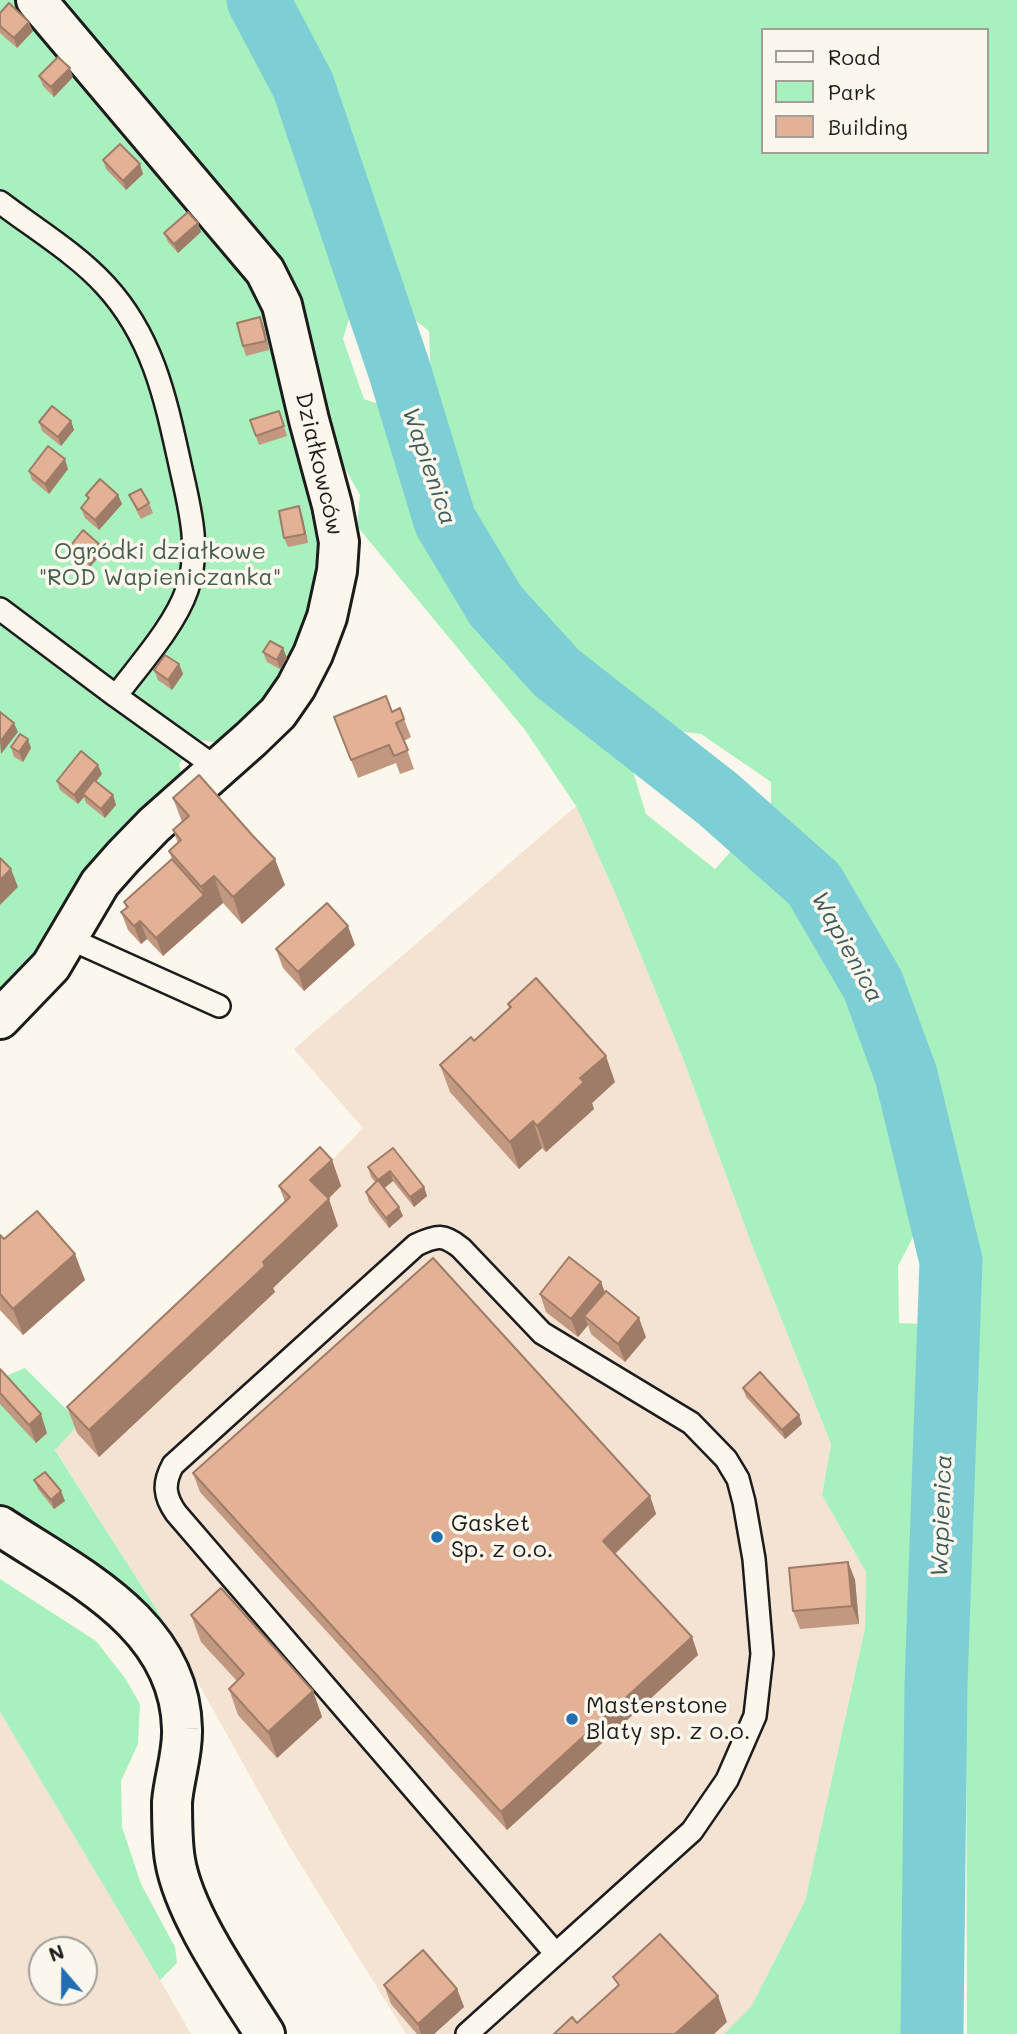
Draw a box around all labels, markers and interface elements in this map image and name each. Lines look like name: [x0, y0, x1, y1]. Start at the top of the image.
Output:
legend: [762, 28, 989, 154]
text: Road: [828, 43, 880, 70]
text: Park: [828, 78, 876, 105]
text: Building: [828, 113, 908, 140]
street label: Działkowców: [289, 390, 349, 538]
water label: Wapienica: [395, 403, 463, 529]
park label: Ogródki działkowe "ROD Wapieniczanka": [39, 538, 281, 592]
water label: Wapienica: [805, 886, 889, 1008]
water label: Wapienica: [925, 1454, 959, 1578]
place label: Gasket Sp. z o.o.: [451, 1510, 553, 1564]
marker: Gasket Sp. z o.o.: [429, 1529, 445, 1545]
place label: Masterstone Blaty sp. z o.o.: [586, 1692, 750, 1746]
marker: Masterstone Blaty sp. z o.o.: [564, 1711, 580, 1727]
north arrow: [28, 1936, 98, 2006]
text: N: [45, 1938, 67, 1967]

